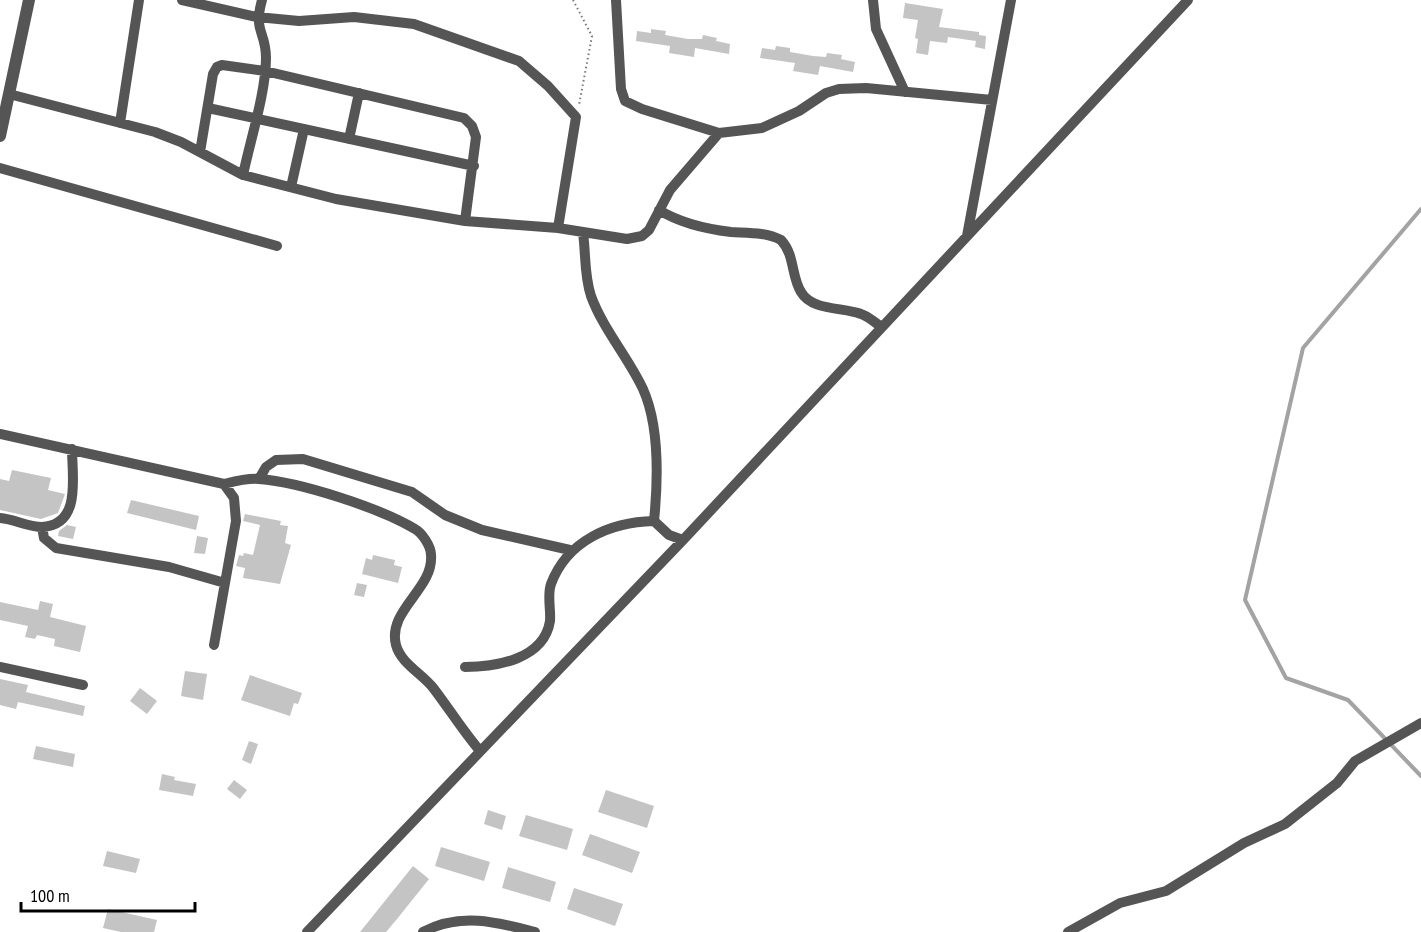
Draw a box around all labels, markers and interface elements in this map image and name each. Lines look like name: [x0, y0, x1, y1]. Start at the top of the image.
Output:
scale bar: [21, 875, 195, 913]
text: 100 m: [30, 884, 70, 907]

